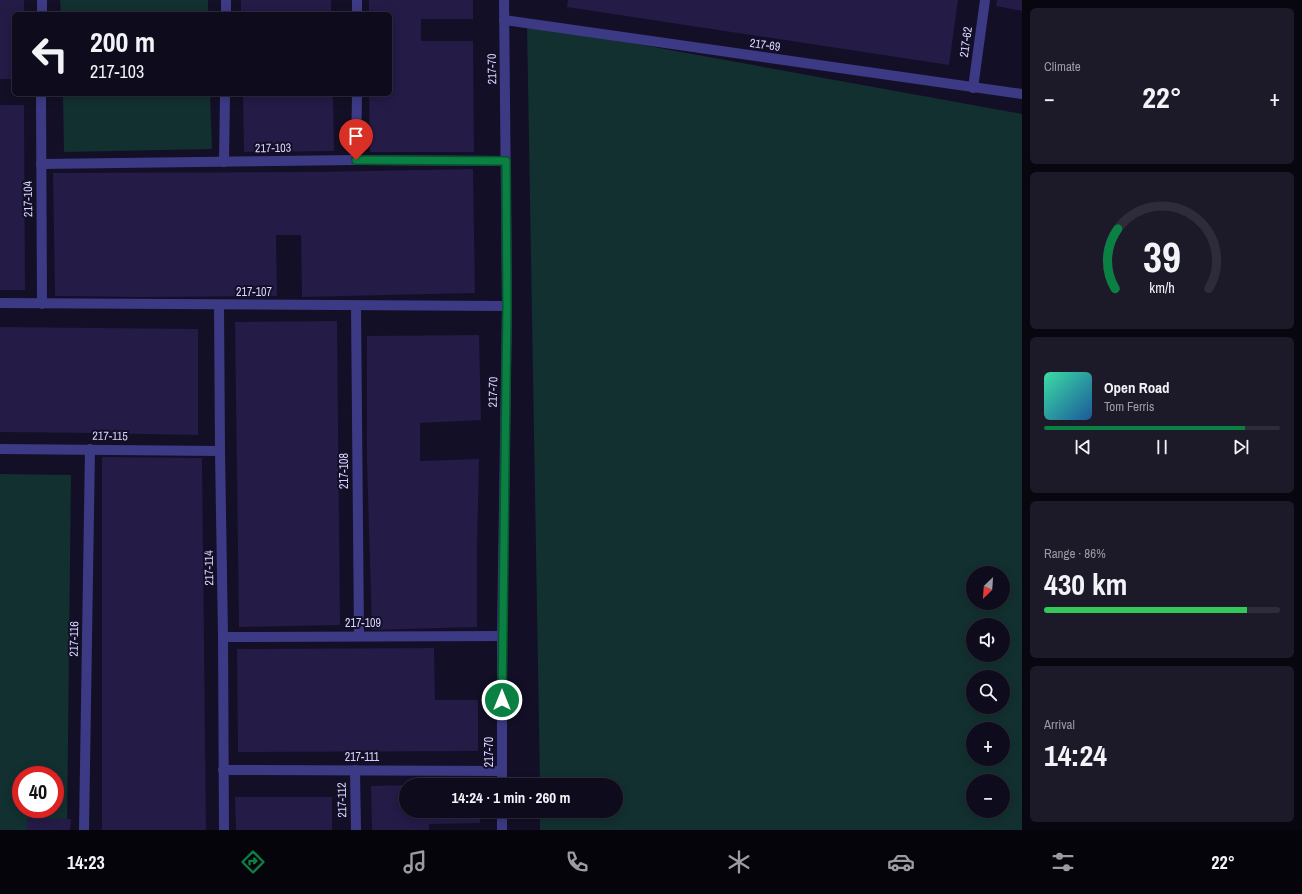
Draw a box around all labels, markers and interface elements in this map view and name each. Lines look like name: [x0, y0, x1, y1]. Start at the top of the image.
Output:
text: 200 m: [90, 23, 155, 61]
street label: 217-62: [956, 26, 976, 58]
icon: left: [24, 28, 76, 80]
street label: 217-69: [749, 35, 781, 55]
street label: 217-70: [484, 54, 500, 84]
text: Climate: [1044, 58, 1081, 75]
text: 217-103: [90, 59, 144, 84]
text: 22°: [1142, 77, 1182, 117]
text: −: [1044, 83, 1055, 113]
text: +: [1269, 83, 1280, 113]
pin: [339, 119, 373, 160]
icon: arrive: [345, 125, 367, 147]
street label: 217-103: [255, 140, 291, 156]
street label: 217-104: [20, 180, 36, 217]
text: 39: [1143, 228, 1181, 284]
text: km/h: [1149, 277, 1175, 296]
street label: 217-107: [236, 284, 273, 300]
street label: 217-70: [485, 377, 501, 407]
text: Open Road: [1104, 377, 1170, 398]
text: Tom Ferris: [1104, 398, 1154, 415]
street label: 217-115: [92, 428, 128, 444]
icon: previous: [1072, 436, 1094, 458]
icon: pause: [1151, 436, 1173, 458]
icon: next: [1230, 436, 1252, 458]
street label: 217-108: [336, 453, 352, 489]
text: Range · 86%: [1044, 545, 1106, 562]
street label: 217-114: [201, 550, 217, 586]
text: 430 km: [1044, 564, 1127, 604]
north arrow: [966, 566, 1010, 610]
map controls: [966, 566, 1010, 818]
street label: 217-109: [345, 615, 381, 631]
button: sound: [966, 618, 1010, 662]
street label: 217-116: [66, 621, 82, 657]
button: search: [966, 670, 1010, 714]
position arrow: [481, 679, 523, 721]
text: Arrival: [1044, 716, 1075, 733]
button: +: [966, 722, 1010, 766]
text: 14:24: [1044, 735, 1107, 775]
street label: 217-70: [481, 737, 497, 767]
street label: 217-111: [345, 749, 380, 765]
speed limit sign: 40: [12, 766, 64, 818]
button: −: [966, 774, 1010, 818]
street label: 217-112: [334, 782, 350, 818]
text: 14:24 · 1 min · 260 m: [452, 787, 570, 808]
icon: directions: [239, 848, 267, 876]
icon: music: [401, 848, 429, 876]
icon: phone: [563, 848, 591, 876]
icon: climate: [725, 848, 753, 876]
icon: car: [887, 848, 915, 876]
icon: filters: [1049, 848, 1077, 876]
text: 14:23: [67, 850, 105, 875]
text: 22°: [1211, 850, 1235, 875]

